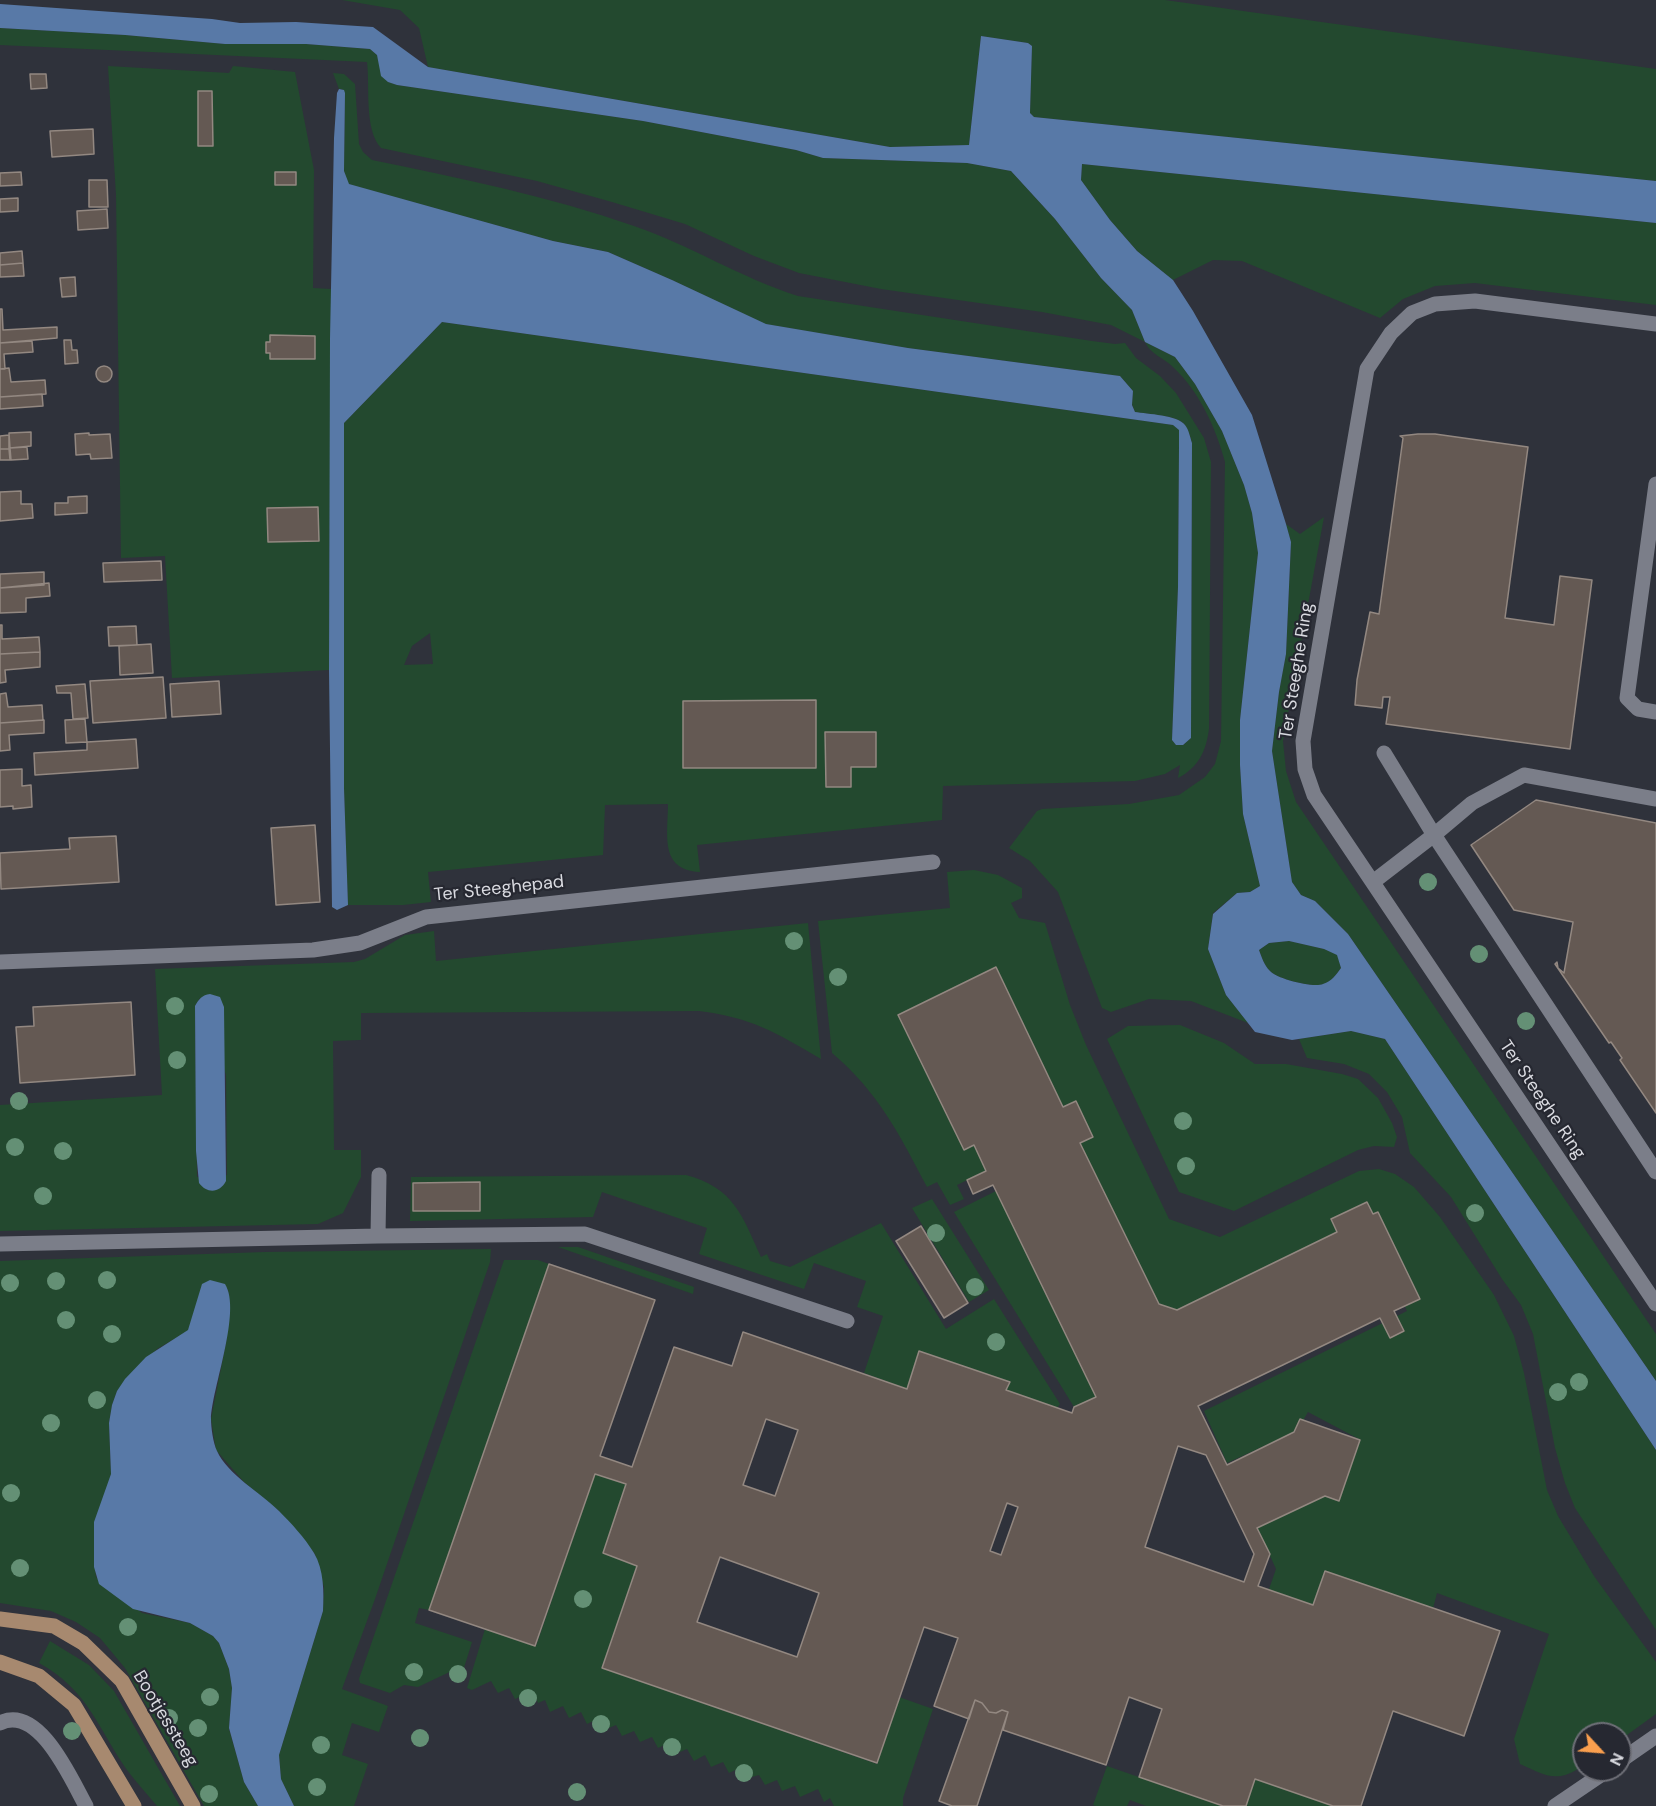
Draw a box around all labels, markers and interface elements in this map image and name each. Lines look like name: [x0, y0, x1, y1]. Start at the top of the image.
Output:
street label: Ter Steeghe Ring: [1275, 601, 1319, 741]
street label: Ter Steeghepad: [433, 871, 565, 907]
street label: Ter Steeghe Ring: [1494, 1037, 1590, 1163]
street label: Bootjessteeg: [128, 1667, 202, 1771]
north arrow: [1572, 1722, 1632, 1782]
text: N: [1605, 1749, 1629, 1769]

